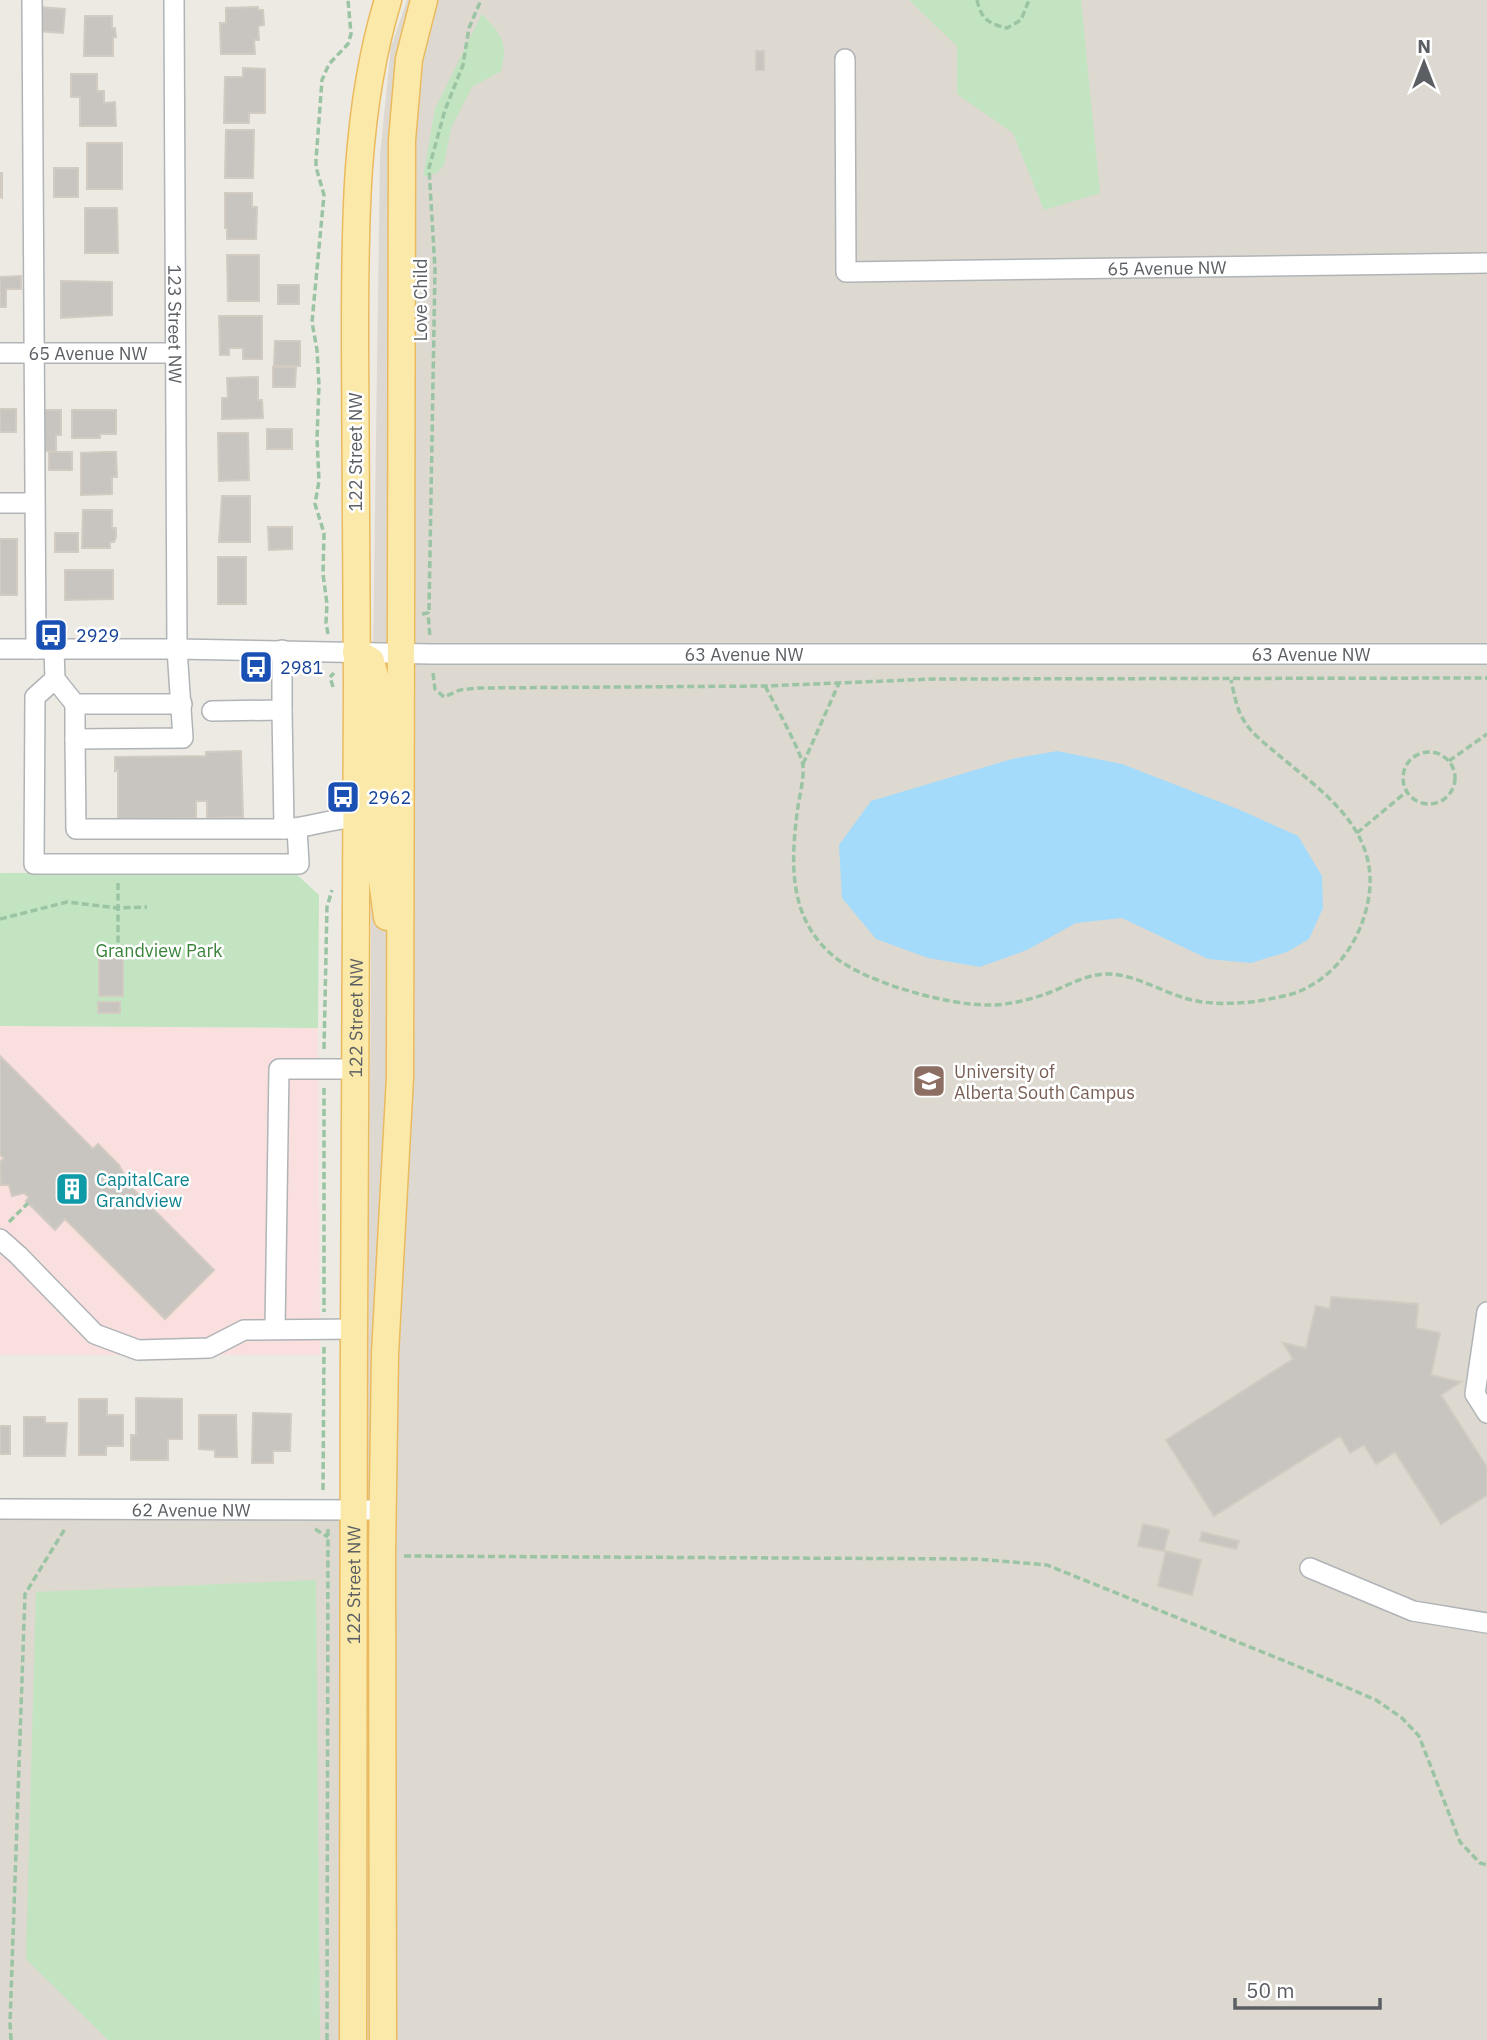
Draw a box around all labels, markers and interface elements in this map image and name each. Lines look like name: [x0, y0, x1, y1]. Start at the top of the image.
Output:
north arrow: [1389, 28, 1459, 98]
text: N: [1417, 34, 1431, 58]
street label: 65 Avenue NW: [1107, 255, 1227, 280]
street label: Love Child: [409, 259, 432, 341]
street label: 123 Street NW: [164, 264, 187, 384]
street label: 65 Avenue NW: [28, 342, 148, 365]
street label: 122 Street NW: [344, 392, 367, 512]
bus stop icon: 2929: [32, 616, 70, 654]
place label: 2929: [76, 624, 119, 647]
street label: 63 Avenue NW: [684, 643, 803, 666]
street label: 63 Avenue NW: [1251, 643, 1370, 666]
bus stop icon: 2981: [237, 648, 275, 686]
place label: 2981: [280, 656, 323, 679]
bus stop icon: 2962: [324, 778, 362, 816]
place label: 2962: [368, 786, 411, 809]
park label: Grandview Park: [96, 939, 223, 962]
street label: 122 Street NW: [344, 958, 367, 1078]
place label: University of Alberta South Campus: [954, 1060, 1135, 1104]
school or university icon: University of Alberta South Campus: [910, 1062, 948, 1100]
place label: CapitalCare Grandview: [96, 1168, 190, 1212]
building icon: CapitalCare Grandview: [53, 1170, 91, 1208]
street label: 62 Avenue NW: [131, 1498, 251, 1521]
street label: 122 Street NW: [342, 1525, 365, 1645]
scale bar: [1235, 1966, 1380, 2010]
text: 50 m: [1246, 1976, 1295, 2004]

